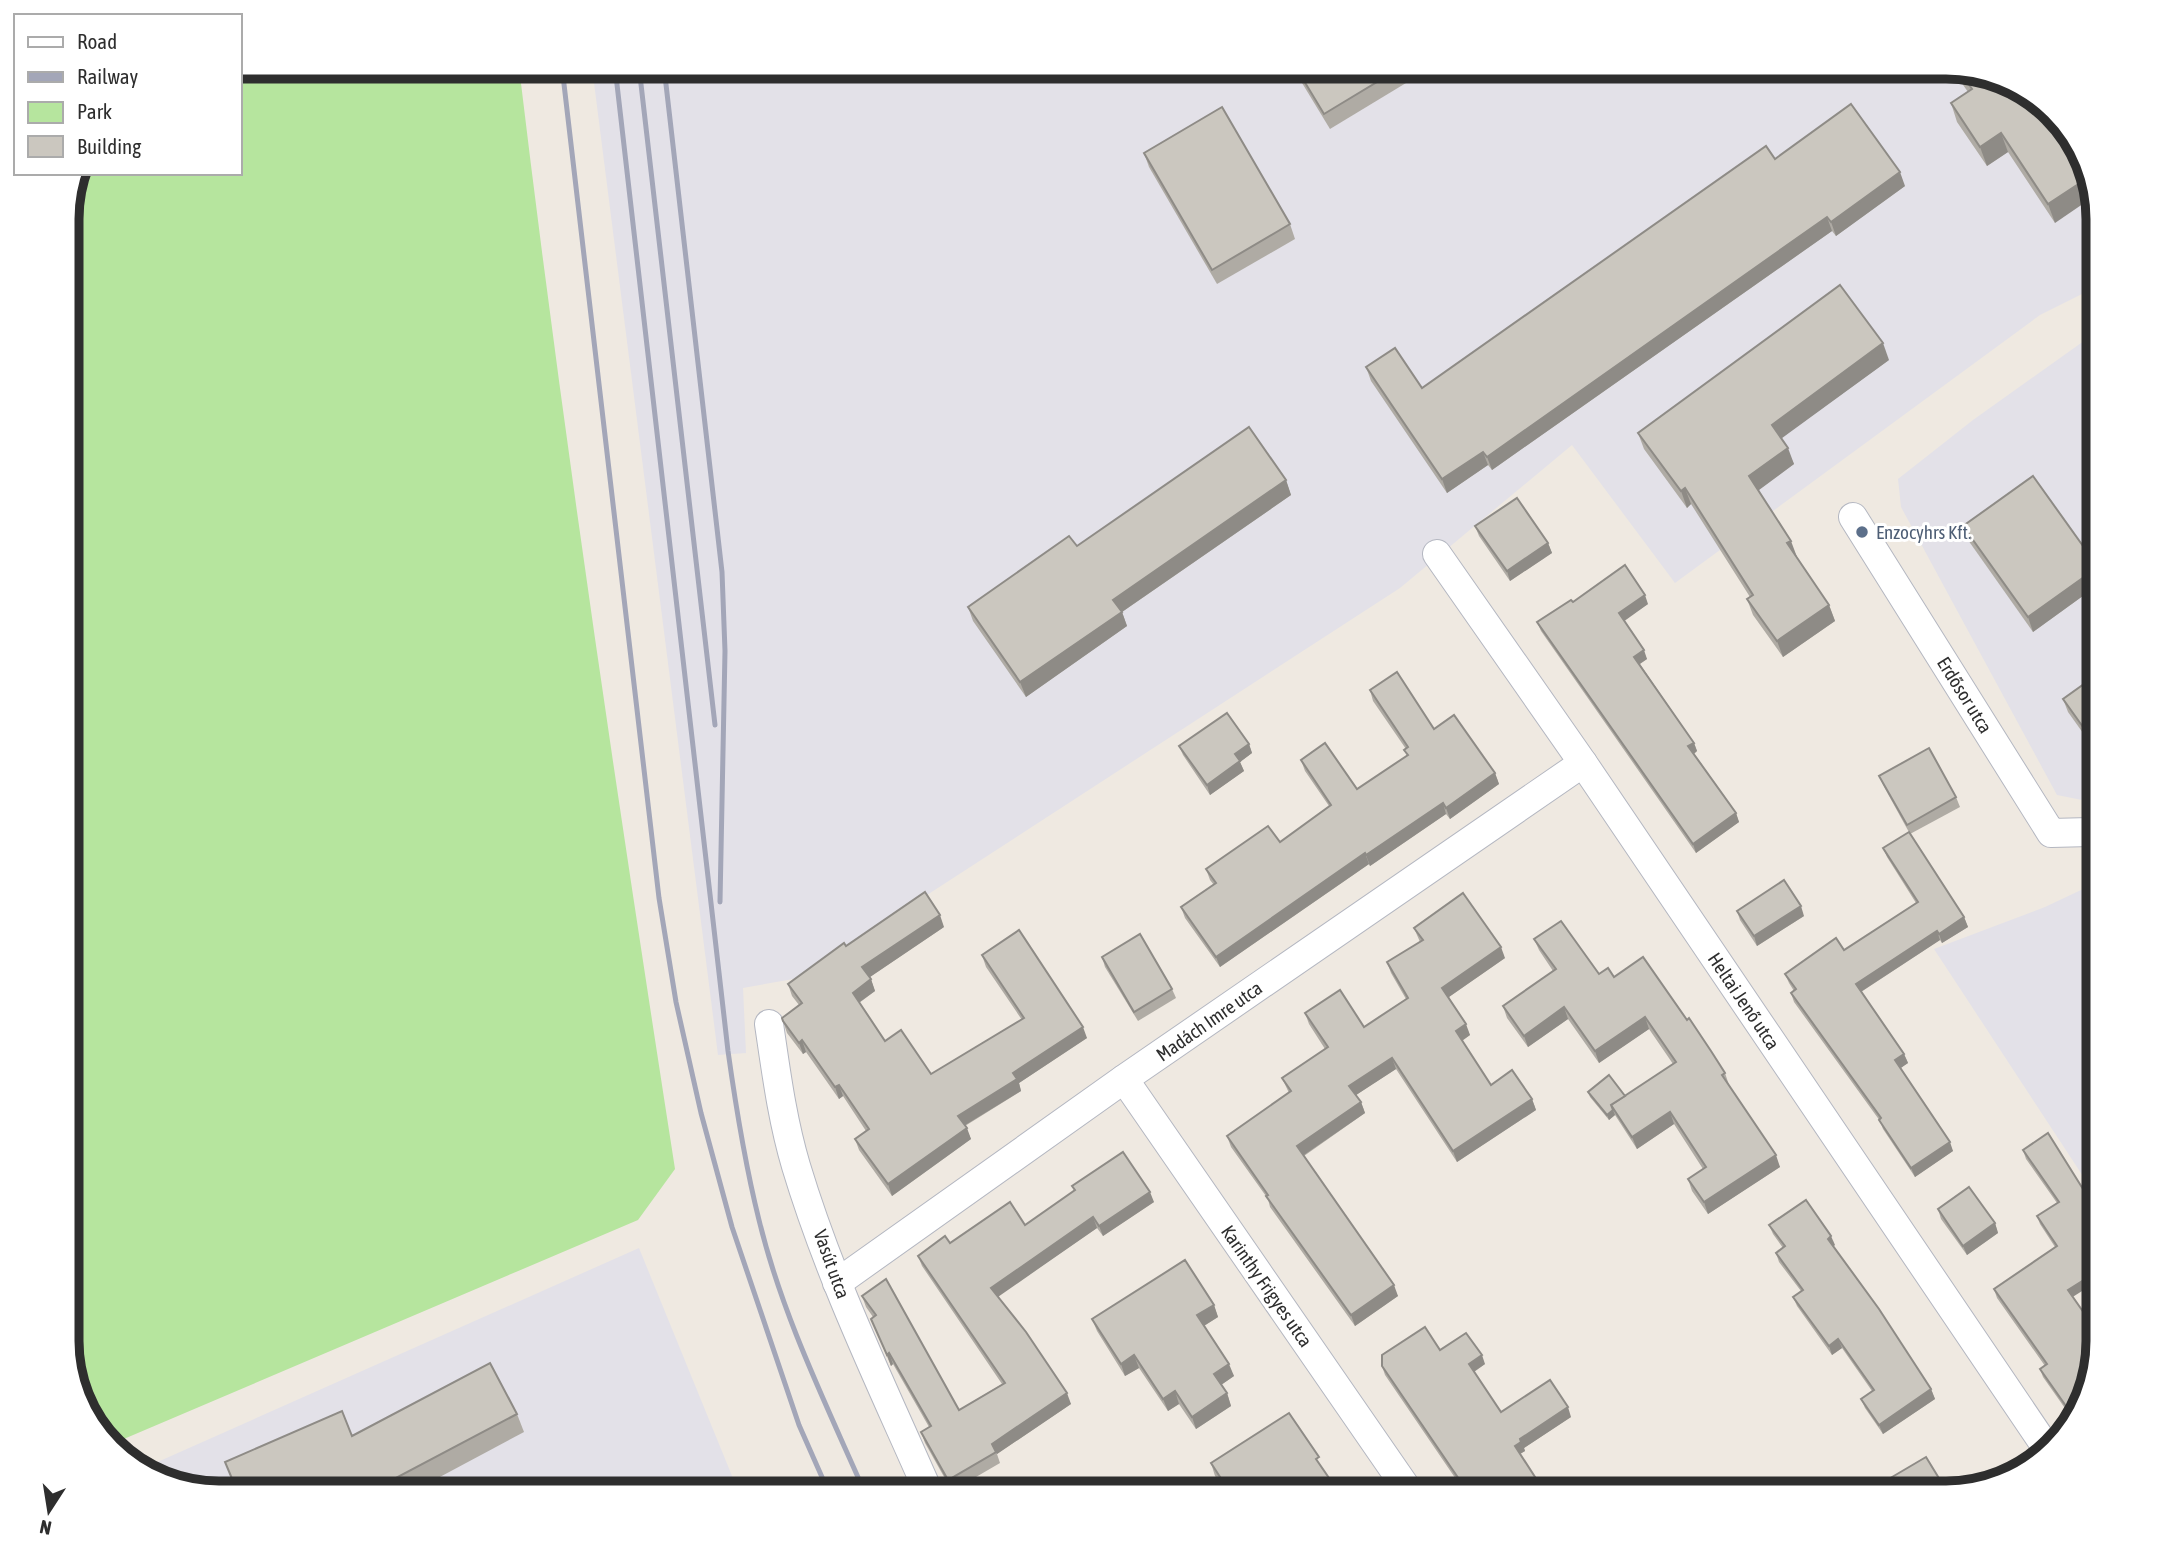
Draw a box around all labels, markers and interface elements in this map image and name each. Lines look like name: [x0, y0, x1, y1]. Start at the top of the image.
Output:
legend: [14, 14, 242, 175]
text: Road: [77, 29, 117, 53]
text: Railway: [77, 64, 139, 88]
text: Park: [77, 99, 112, 123]
text: Building: [77, 134, 141, 158]
place label: Enzocyhrs Kft.: [1876, 521, 1971, 543]
marker: Enzocyhrs Kft.: [1854, 524, 1870, 540]
street label: Erdősor utca: [1933, 653, 1997, 737]
street label: Heltai Jenő utca: [1704, 949, 1784, 1053]
street label: Madách Imre utca: [1152, 976, 1266, 1066]
street label: Karinthy Frigyes utca: [1217, 1221, 1317, 1351]
street label: Vasút utca: [809, 1226, 855, 1302]
north arrow: [14, 1476, 84, 1546]
text: N: [38, 1516, 53, 1540]

